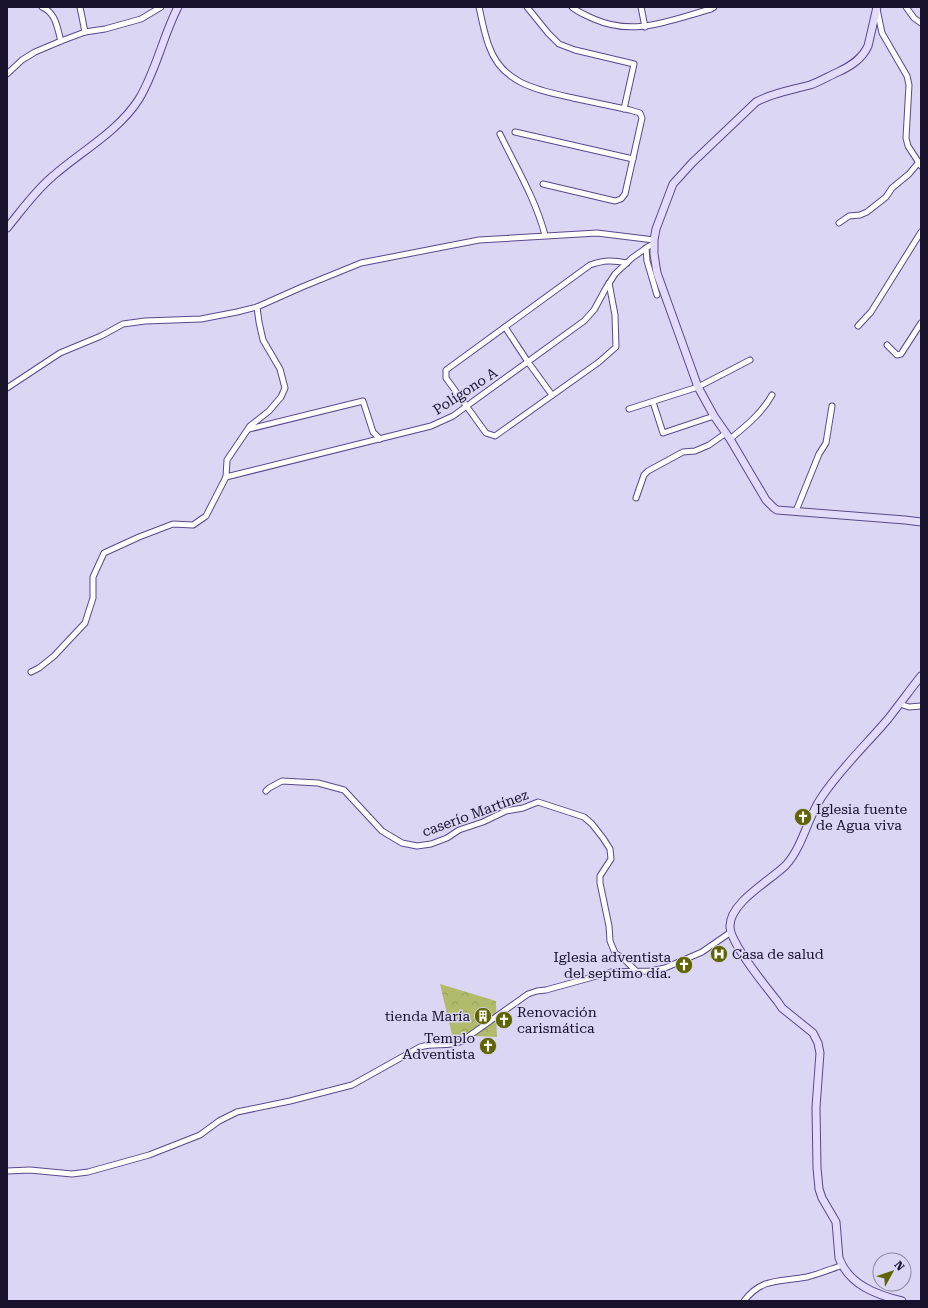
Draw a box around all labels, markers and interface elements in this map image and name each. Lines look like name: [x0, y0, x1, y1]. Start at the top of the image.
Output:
street label: Polígono A: [430, 364, 500, 418]
street label: caserío Martínez: [420, 786, 531, 840]
place label: Iglesia fuente de Agua viva: [816, 801, 907, 833]
church icon: Iglesia fuente de Agua viva: [793, 807, 813, 827]
hospital icon: Casa de salud: [709, 944, 729, 964]
place label: Casa de salud: [732, 946, 824, 962]
place label: Iglesia adventista del septimo día.: [553, 949, 671, 981]
church icon: Iglesia adventista del septimo día.: [674, 955, 694, 975]
place label: Renovación carismática: [517, 1004, 597, 1036]
building icon: tienda María: [473, 1006, 493, 1026]
place label: tienda María: [385, 1008, 470, 1024]
church icon: Renovación carismática: [494, 1010, 514, 1030]
place label: Templo Adventista: [403, 1030, 475, 1062]
church icon: Templo Adventista: [478, 1036, 498, 1056]
north arrow: [872, 1252, 912, 1292]
text: N: [892, 1258, 907, 1274]

